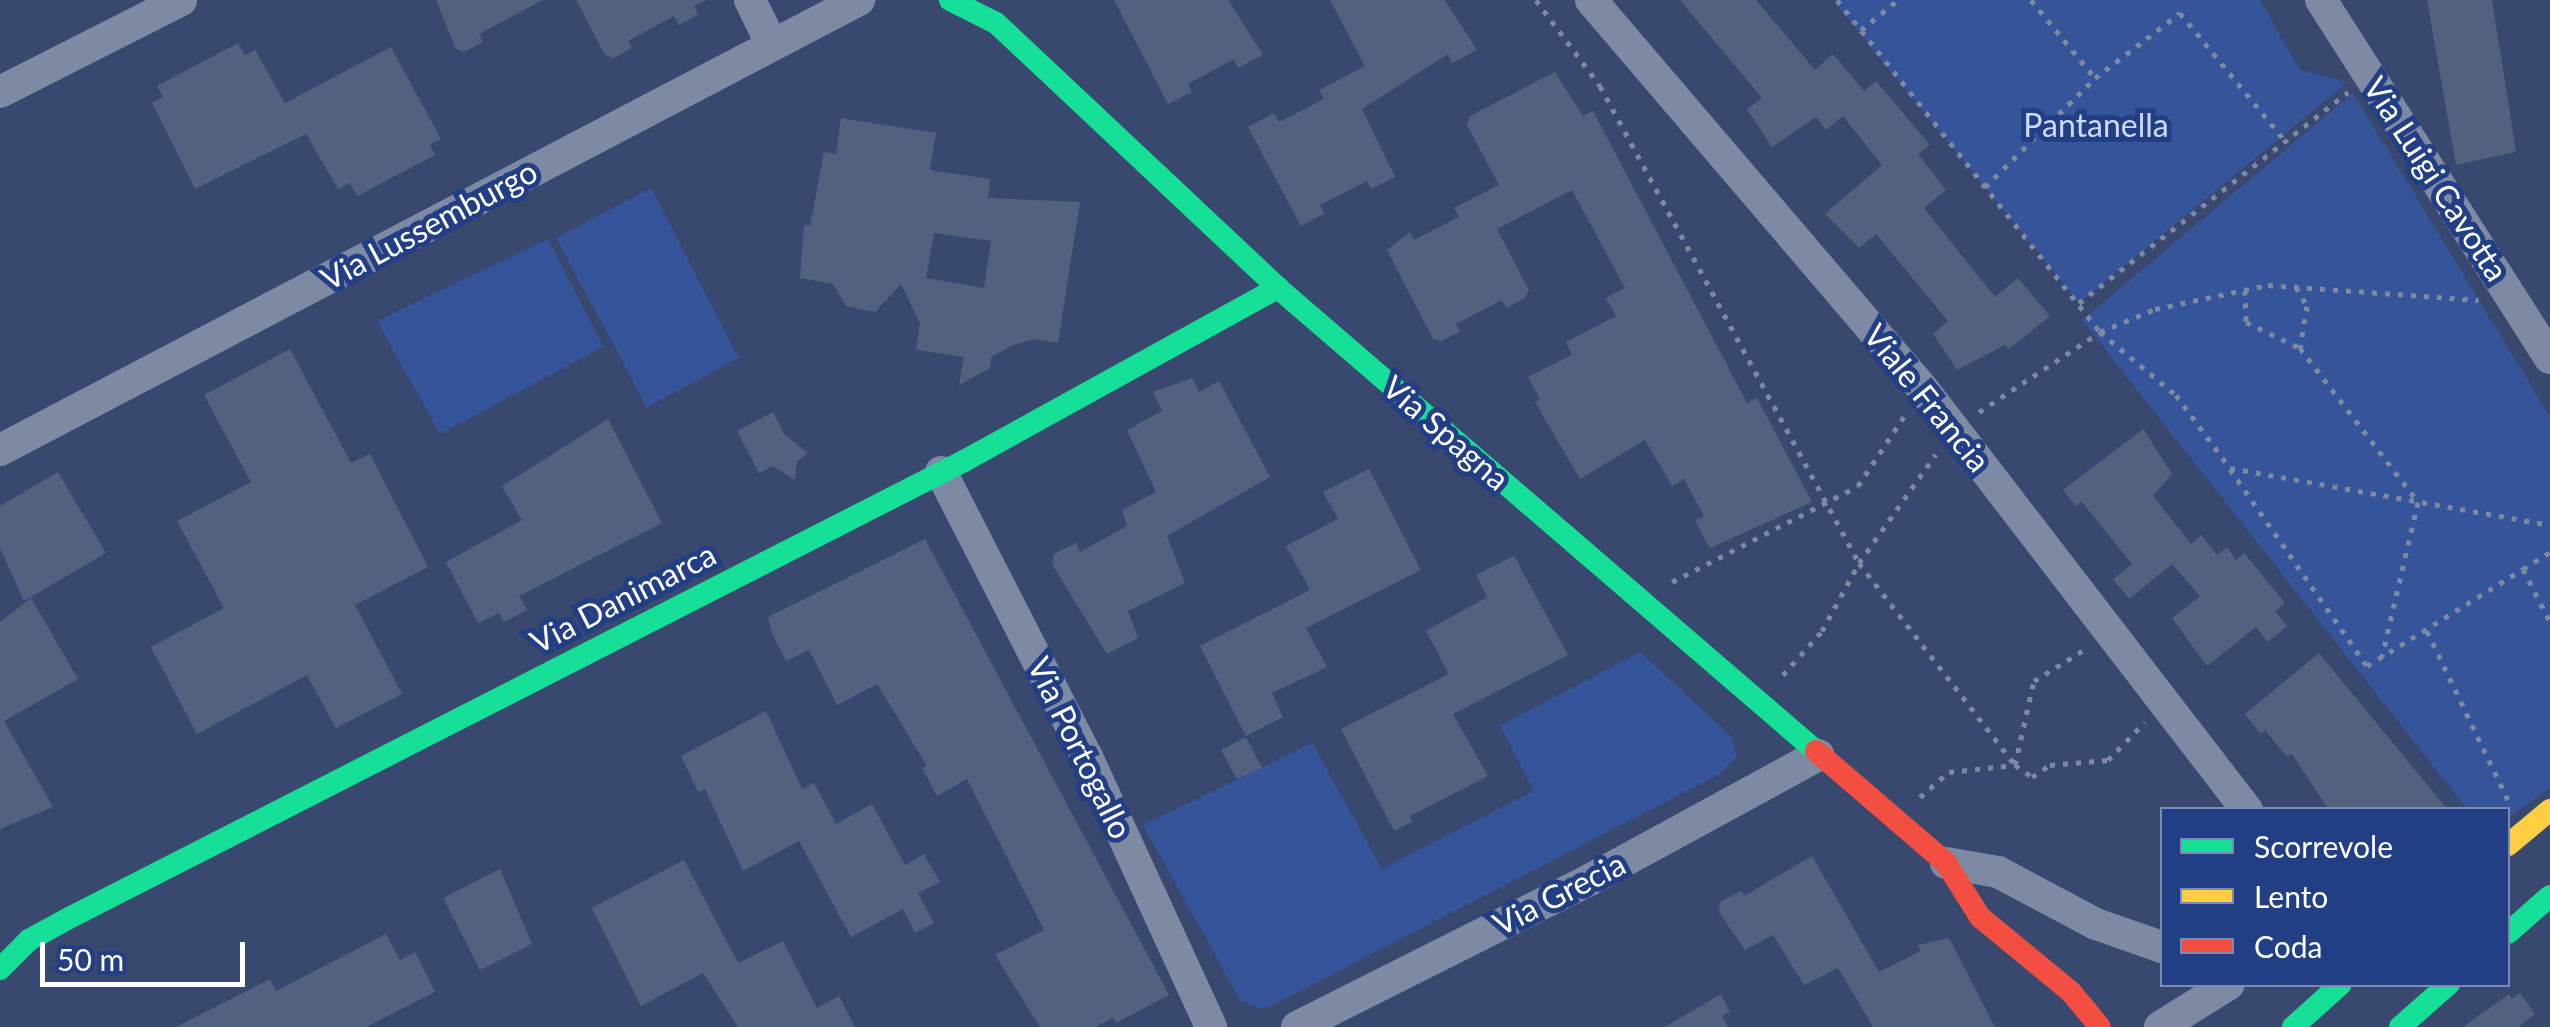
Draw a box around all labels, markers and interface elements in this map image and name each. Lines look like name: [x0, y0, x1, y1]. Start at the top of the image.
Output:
street label: Via Luigi Cavotta: [2356, 70, 2516, 288]
park label: Pantanella: [2023, 106, 2169, 144]
street label: Via Lussemburgo: [314, 152, 544, 298]
street label: Viale Francia: [1856, 317, 1998, 479]
street label: Via Spagna: [1375, 368, 1517, 498]
street label: Via Danimarca: [524, 535, 722, 661]
street label: Via Portogallo: [1020, 651, 1140, 845]
legend: [2160, 807, 2510, 987]
text: Scorrevole: [2254, 828, 2393, 864]
street label: Via Grecia: [1486, 844, 1632, 944]
text: Lento: [2254, 878, 2328, 914]
scale bar: [45, 922, 250, 984]
text: Coda: [2254, 928, 2322, 964]
text: 50 m: [57, 941, 124, 977]

